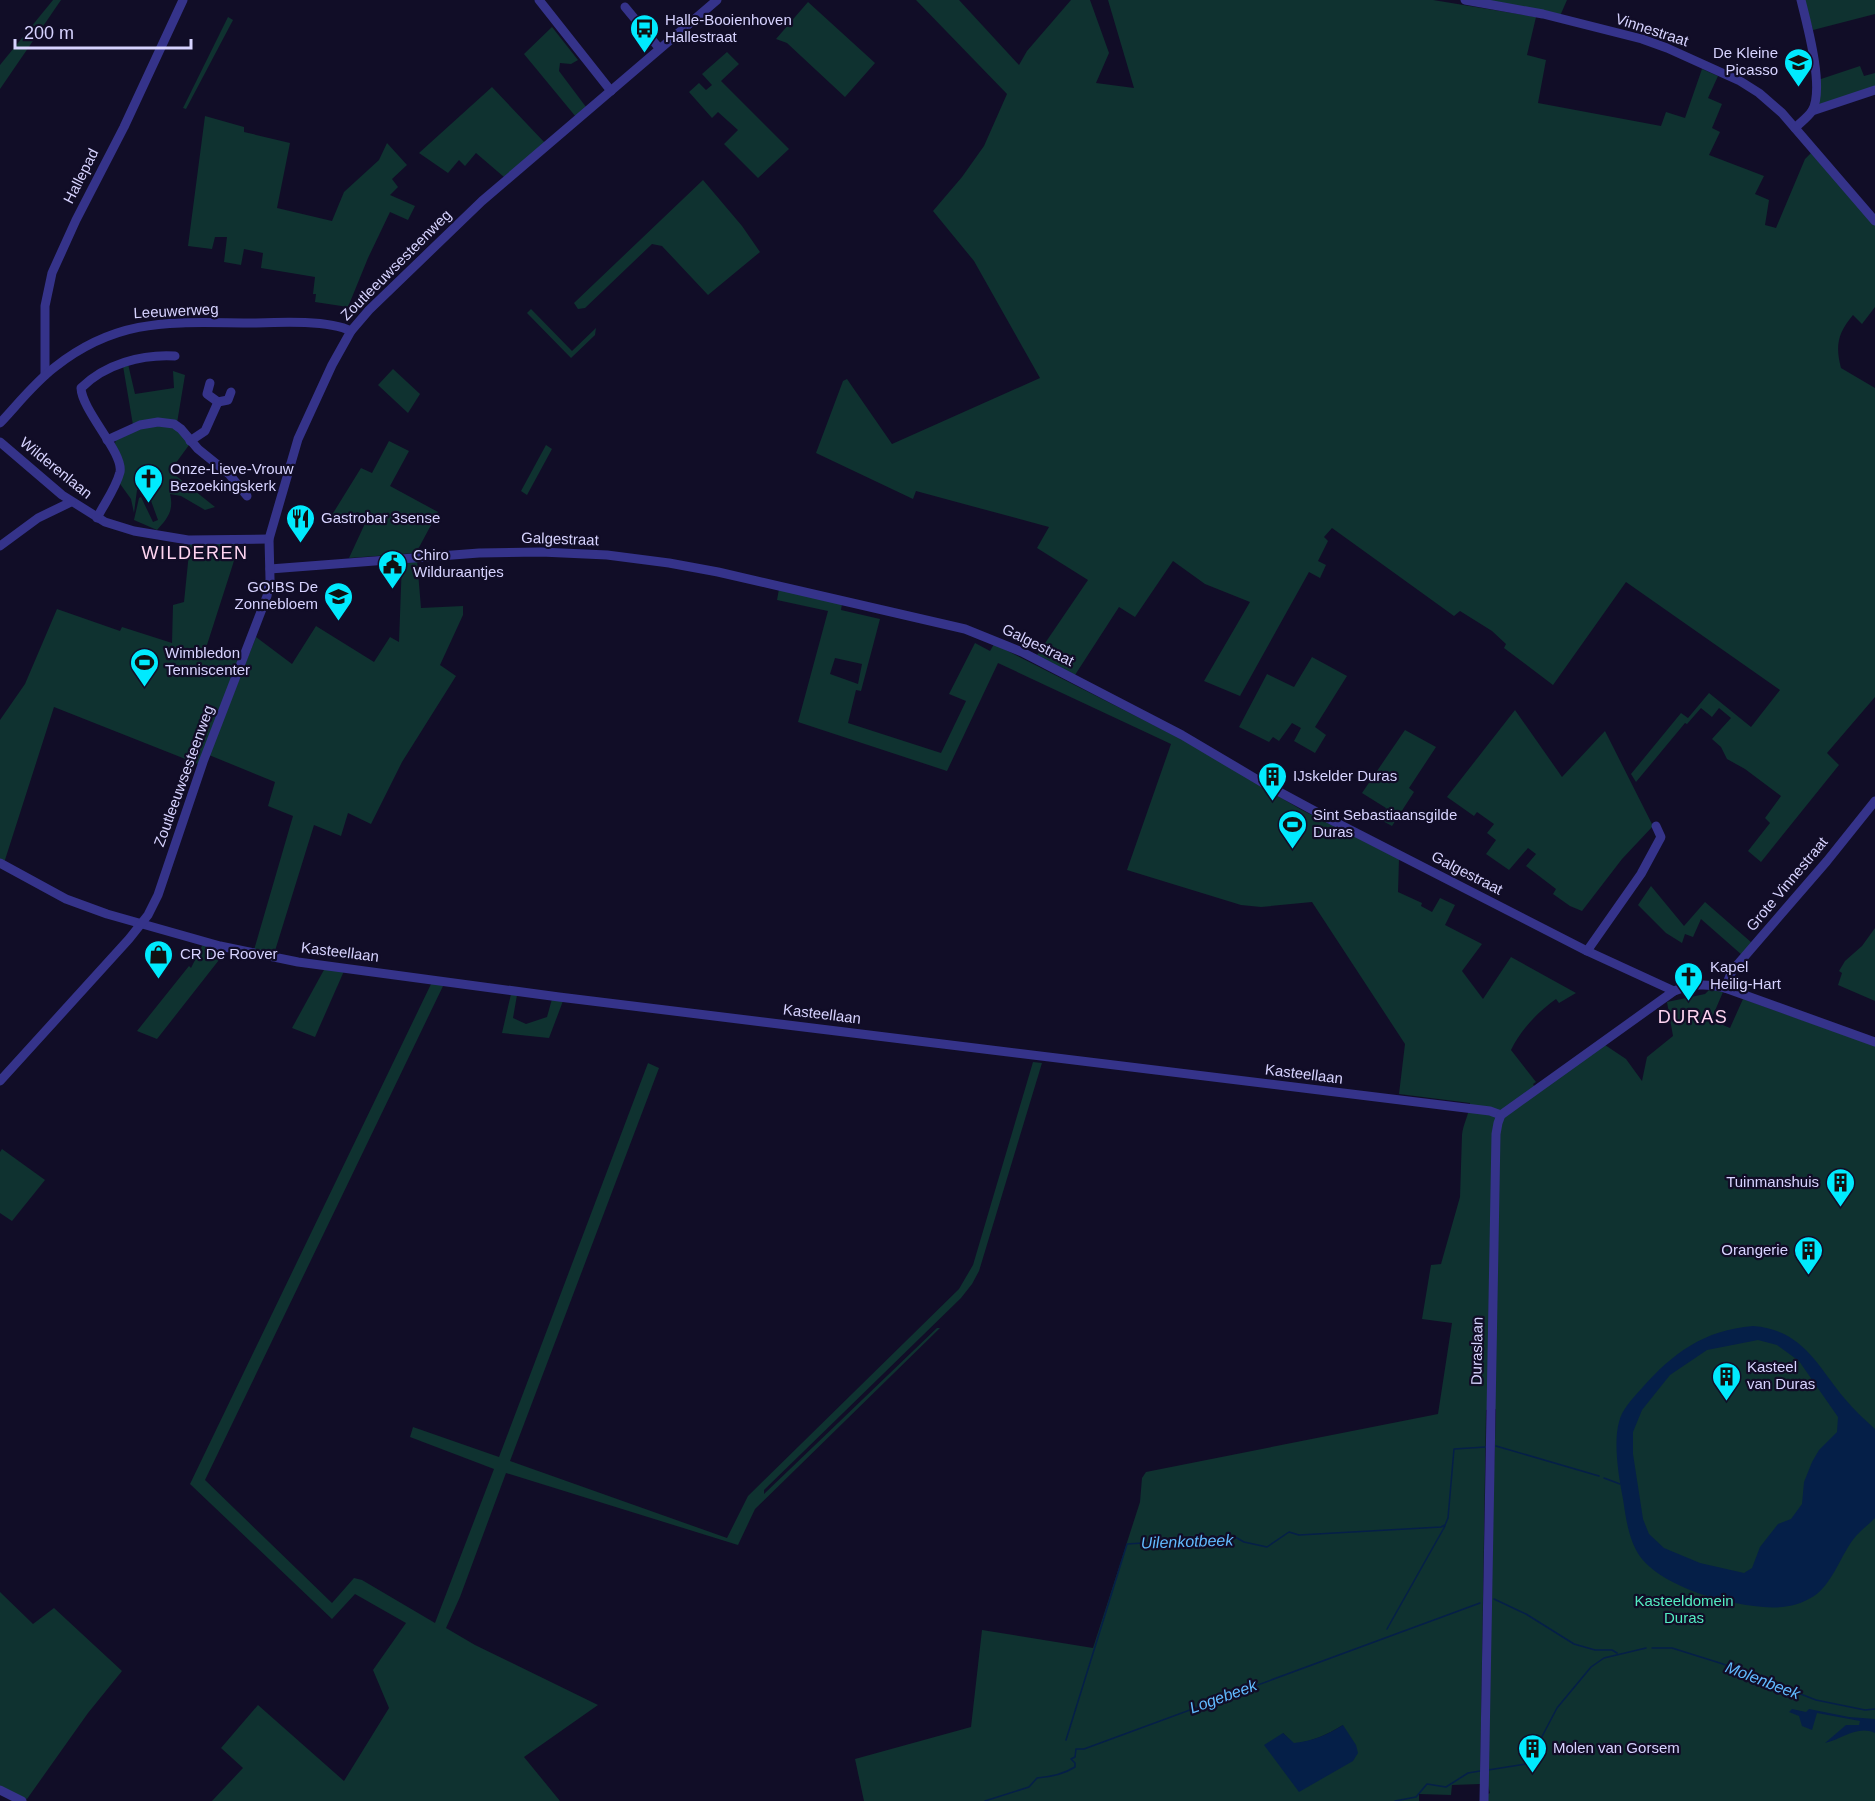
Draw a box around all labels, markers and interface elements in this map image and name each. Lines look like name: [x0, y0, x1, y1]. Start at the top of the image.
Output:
street label: Vinnestraat: [1614, 10, 1692, 50]
place label: Halle-Booienhoven Hallestraat: [665, 11, 792, 45]
scale bar: [15, 12, 190, 50]
bus stop icon: Halle-Booienhoven Hallestraat: [628, 13, 660, 55]
text: 200 m: [24, 23, 74, 43]
place label: De Kleine Picasso: [1713, 44, 1778, 78]
school or university icon: De Kleine Picasso: [1783, 46, 1815, 88]
street label: Hallepad: [60, 146, 102, 206]
street label: Zoutleeuwsesteenweg: [337, 206, 454, 323]
street label: Leeuwerweg: [133, 300, 219, 321]
street label: Wilderenlaan: [17, 433, 96, 502]
place label: Onze-Lieve-Vrouw Bezoekingskerk: [170, 460, 294, 494]
church icon: Onze-Lieve-Vrouw Bezoekingskerk: [133, 462, 165, 504]
restaurant icon: Gastrobar 3sense: [284, 502, 316, 544]
place label: Gastrobar 3sense: [321, 509, 440, 526]
street label: Galgestraat: [521, 529, 600, 548]
district label: WILDEREN: [141, 543, 249, 563]
place label: Chiro Wilduraantjes: [413, 546, 504, 580]
public building icon: Chiro Wilduraantjes: [376, 548, 408, 590]
place label: GO!BS De Zonnebloem: [235, 578, 318, 612]
school or university icon: GO!BS De Zonnebloem: [323, 580, 355, 622]
street label: Galgestraat: [1000, 620, 1078, 670]
place label: Wimbledon Tenniscenter: [165, 644, 250, 678]
sports icon: Wimbledon Tenniscenter: [128, 646, 160, 688]
street label: Zoutleeuwsesteenweg: [150, 703, 217, 849]
building icon: IJskelder Duras: [1256, 760, 1288, 802]
place label: IJskelder Duras: [1293, 767, 1397, 784]
place label: Sint Sebastiaansgilde Duras: [1313, 806, 1457, 840]
sports icon: Sint Sebastiaansgilde Duras: [1276, 808, 1308, 850]
street label: Grote Vinnestraat: [1742, 833, 1831, 934]
street label: Galgestraat: [1429, 847, 1506, 898]
shop icon: CR De Roover: [143, 938, 175, 980]
street label: Kasteellaan: [300, 938, 380, 965]
place label: CR De Roover: [180, 945, 278, 962]
place label: Kapel Heilig-Hart: [1710, 958, 1782, 992]
church icon: Kapel Heilig-Hart: [1673, 960, 1705, 1002]
street label: Kasteellaan: [782, 1000, 862, 1027]
district label: DURAS: [1658, 1007, 1728, 1027]
street label: Kasteellaan: [1264, 1060, 1344, 1087]
building icon: Tuinmanshuis: [1824, 1166, 1856, 1208]
place label: Tuinmanshuis: [1726, 1173, 1819, 1190]
building icon: Orangerie: [1793, 1234, 1825, 1276]
place label: Orangerie: [1721, 1241, 1788, 1258]
street label: Duraslaan: [1467, 1317, 1486, 1385]
place label: Kasteel van Duras: [1747, 1358, 1815, 1392]
building icon: Kasteel van Duras: [1710, 1360, 1742, 1402]
water label: Uilenkotbeek: [1140, 1531, 1235, 1552]
park label: Kasteeldomein Duras: [1634, 1592, 1734, 1626]
water label: Molenbeek: [1723, 1659, 1803, 1703]
water label: Logebeek: [1187, 1676, 1260, 1716]
building icon: Molen van Gorsem: [1516, 1732, 1548, 1774]
place label: Molen van Gorsem: [1553, 1739, 1680, 1756]

